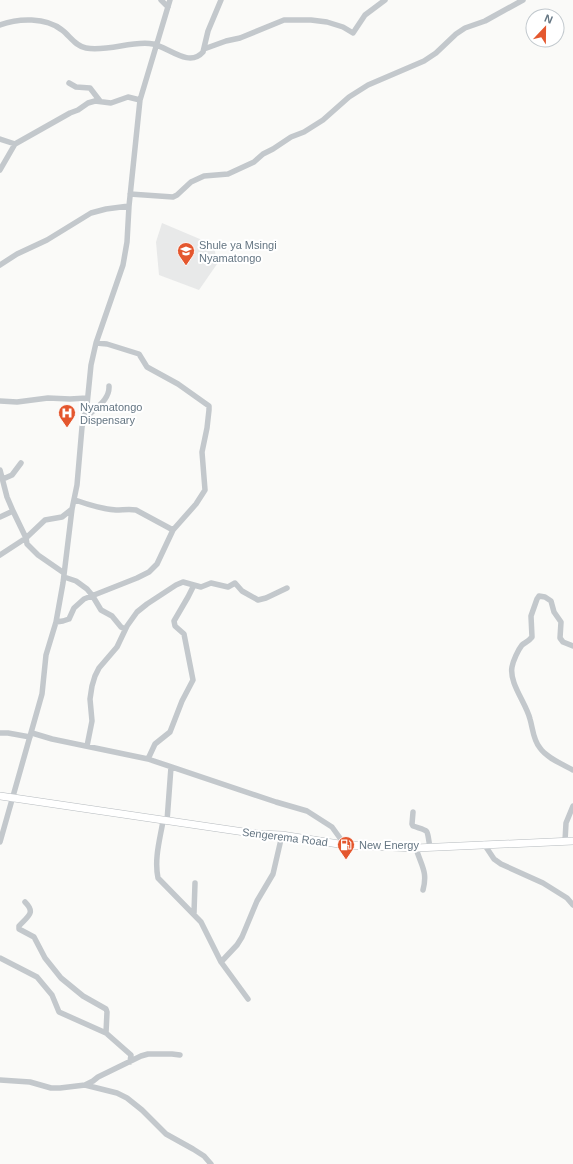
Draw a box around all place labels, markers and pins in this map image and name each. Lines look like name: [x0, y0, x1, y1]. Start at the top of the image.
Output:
place label: Shule ya Msingi Nyamatongo: [199, 239, 277, 264]
school or university icon: Shule ya Msingi Nyamatongo: [176, 241, 196, 266]
place label: Nyamatongo Dispensary: [80, 401, 142, 426]
hospital icon: Nyamatongo Dispensary: [57, 403, 77, 428]
fuel station icon: New Energy: [336, 835, 356, 860]
place label: New Energy: [359, 839, 419, 851]

